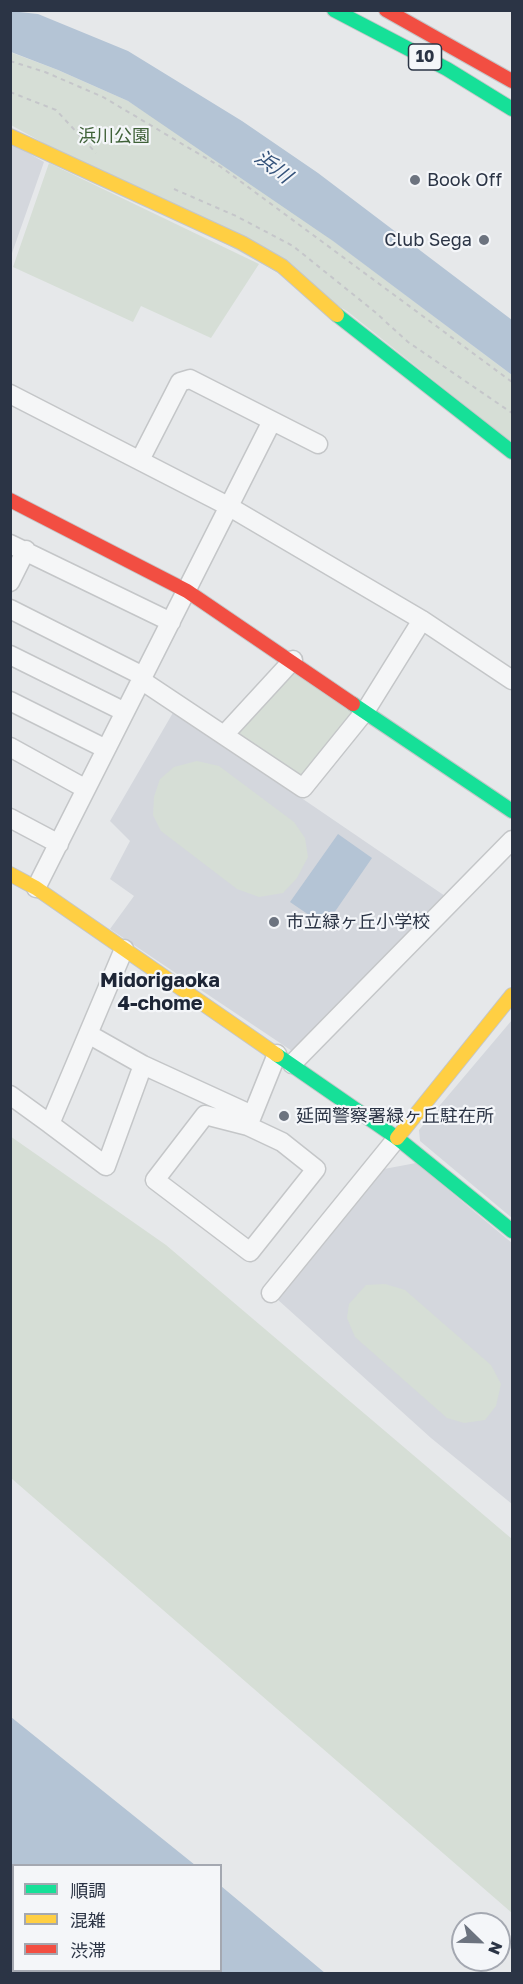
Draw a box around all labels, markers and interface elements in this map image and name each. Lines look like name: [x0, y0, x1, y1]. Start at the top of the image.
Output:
road number: 10: [408, 44, 442, 70]
park label: 浜川公園: [78, 125, 150, 147]
water label: 浜川: [250, 145, 296, 189]
place label: Book Off: [427, 169, 502, 191]
marker: Book Off: [408, 173, 422, 187]
place label: Club Sega: [384, 229, 472, 251]
marker: Club Sega: [477, 233, 491, 247]
place label: 市立緑ヶ丘小学校: [286, 911, 430, 933]
marker: 市立緑ヶ丘小学校: [267, 915, 281, 929]
district label: Midorigaoka 4-chome: [100, 969, 220, 1016]
place label: 延岡警察署緑ヶ丘駐在所: [296, 1105, 494, 1127]
marker: 延岡警察署緑ヶ丘駐在所: [277, 1109, 291, 1123]
legend: [12, 1864, 222, 1972]
text: 順調: [70, 1879, 106, 1901]
text: 混雑: [70, 1909, 106, 1931]
north arrow: [451, 1912, 511, 1972]
text: 渋滞: [70, 1939, 106, 1961]
text: N: [484, 1939, 507, 1958]

